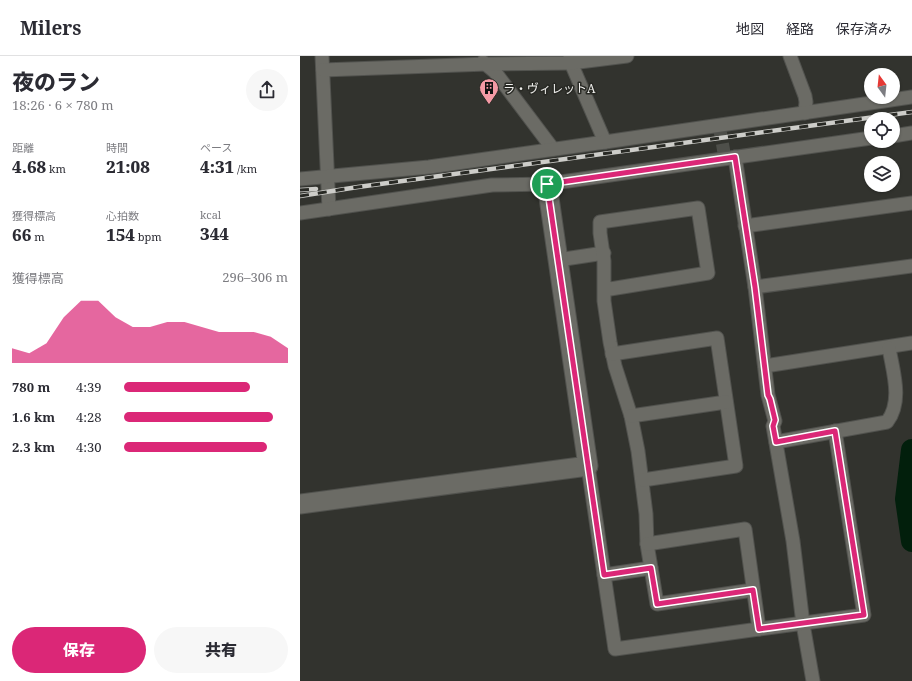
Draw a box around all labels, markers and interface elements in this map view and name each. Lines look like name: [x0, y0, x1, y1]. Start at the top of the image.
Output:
text: Milers: [20, 15, 81, 41]
text: 地図: [736, 19, 764, 38]
text: 経路: [786, 19, 814, 38]
text: 保存済み: [836, 19, 892, 38]
text: 夜のラン: [12, 66, 100, 96]
north arrow: [864, 68, 900, 104]
map controls: [864, 68, 900, 192]
button: share: [246, 69, 288, 111]
building icon: ラ・ヴィレットA: [478, 77, 500, 105]
place label: ラ・ヴィレットA: [503, 80, 596, 97]
text: 18:26 · 6 × 780 m: [12, 96, 114, 114]
button: locate: [864, 112, 900, 148]
text: 距離: [12, 140, 34, 155]
text: 時間: [106, 140, 128, 155]
text: ペース: [200, 140, 232, 155]
text: 4.68: [12, 155, 46, 178]
text: 21:08: [106, 155, 150, 178]
text: 4:31: [200, 155, 234, 178]
button: layers: [864, 156, 900, 192]
text: km: [46, 161, 66, 176]
text: /km: [234, 161, 257, 176]
pin: [530, 167, 564, 201]
icon: arrive: [536, 173, 558, 195]
text: kcal: [200, 207, 221, 222]
text: 獲得標高: [12, 208, 56, 223]
text: 心拍数: [106, 208, 139, 223]
text: 344: [200, 222, 229, 245]
text: 66: [12, 223, 31, 246]
text: 154: [106, 223, 135, 246]
text: m: [31, 229, 45, 244]
text: bpm: [135, 229, 162, 244]
text: 296–306 m: [222, 268, 288, 286]
text: 獲得標高: [12, 269, 64, 287]
text: 780 m: [12, 378, 50, 396]
text: 4:39: [76, 378, 102, 396]
text: 1.6 km: [12, 408, 55, 426]
text: 4:28: [76, 408, 102, 426]
text: 2.3 km: [12, 438, 55, 456]
text: 4:30: [76, 438, 102, 456]
button: 保存: [12, 627, 146, 673]
button: 共有: [154, 627, 288, 673]

